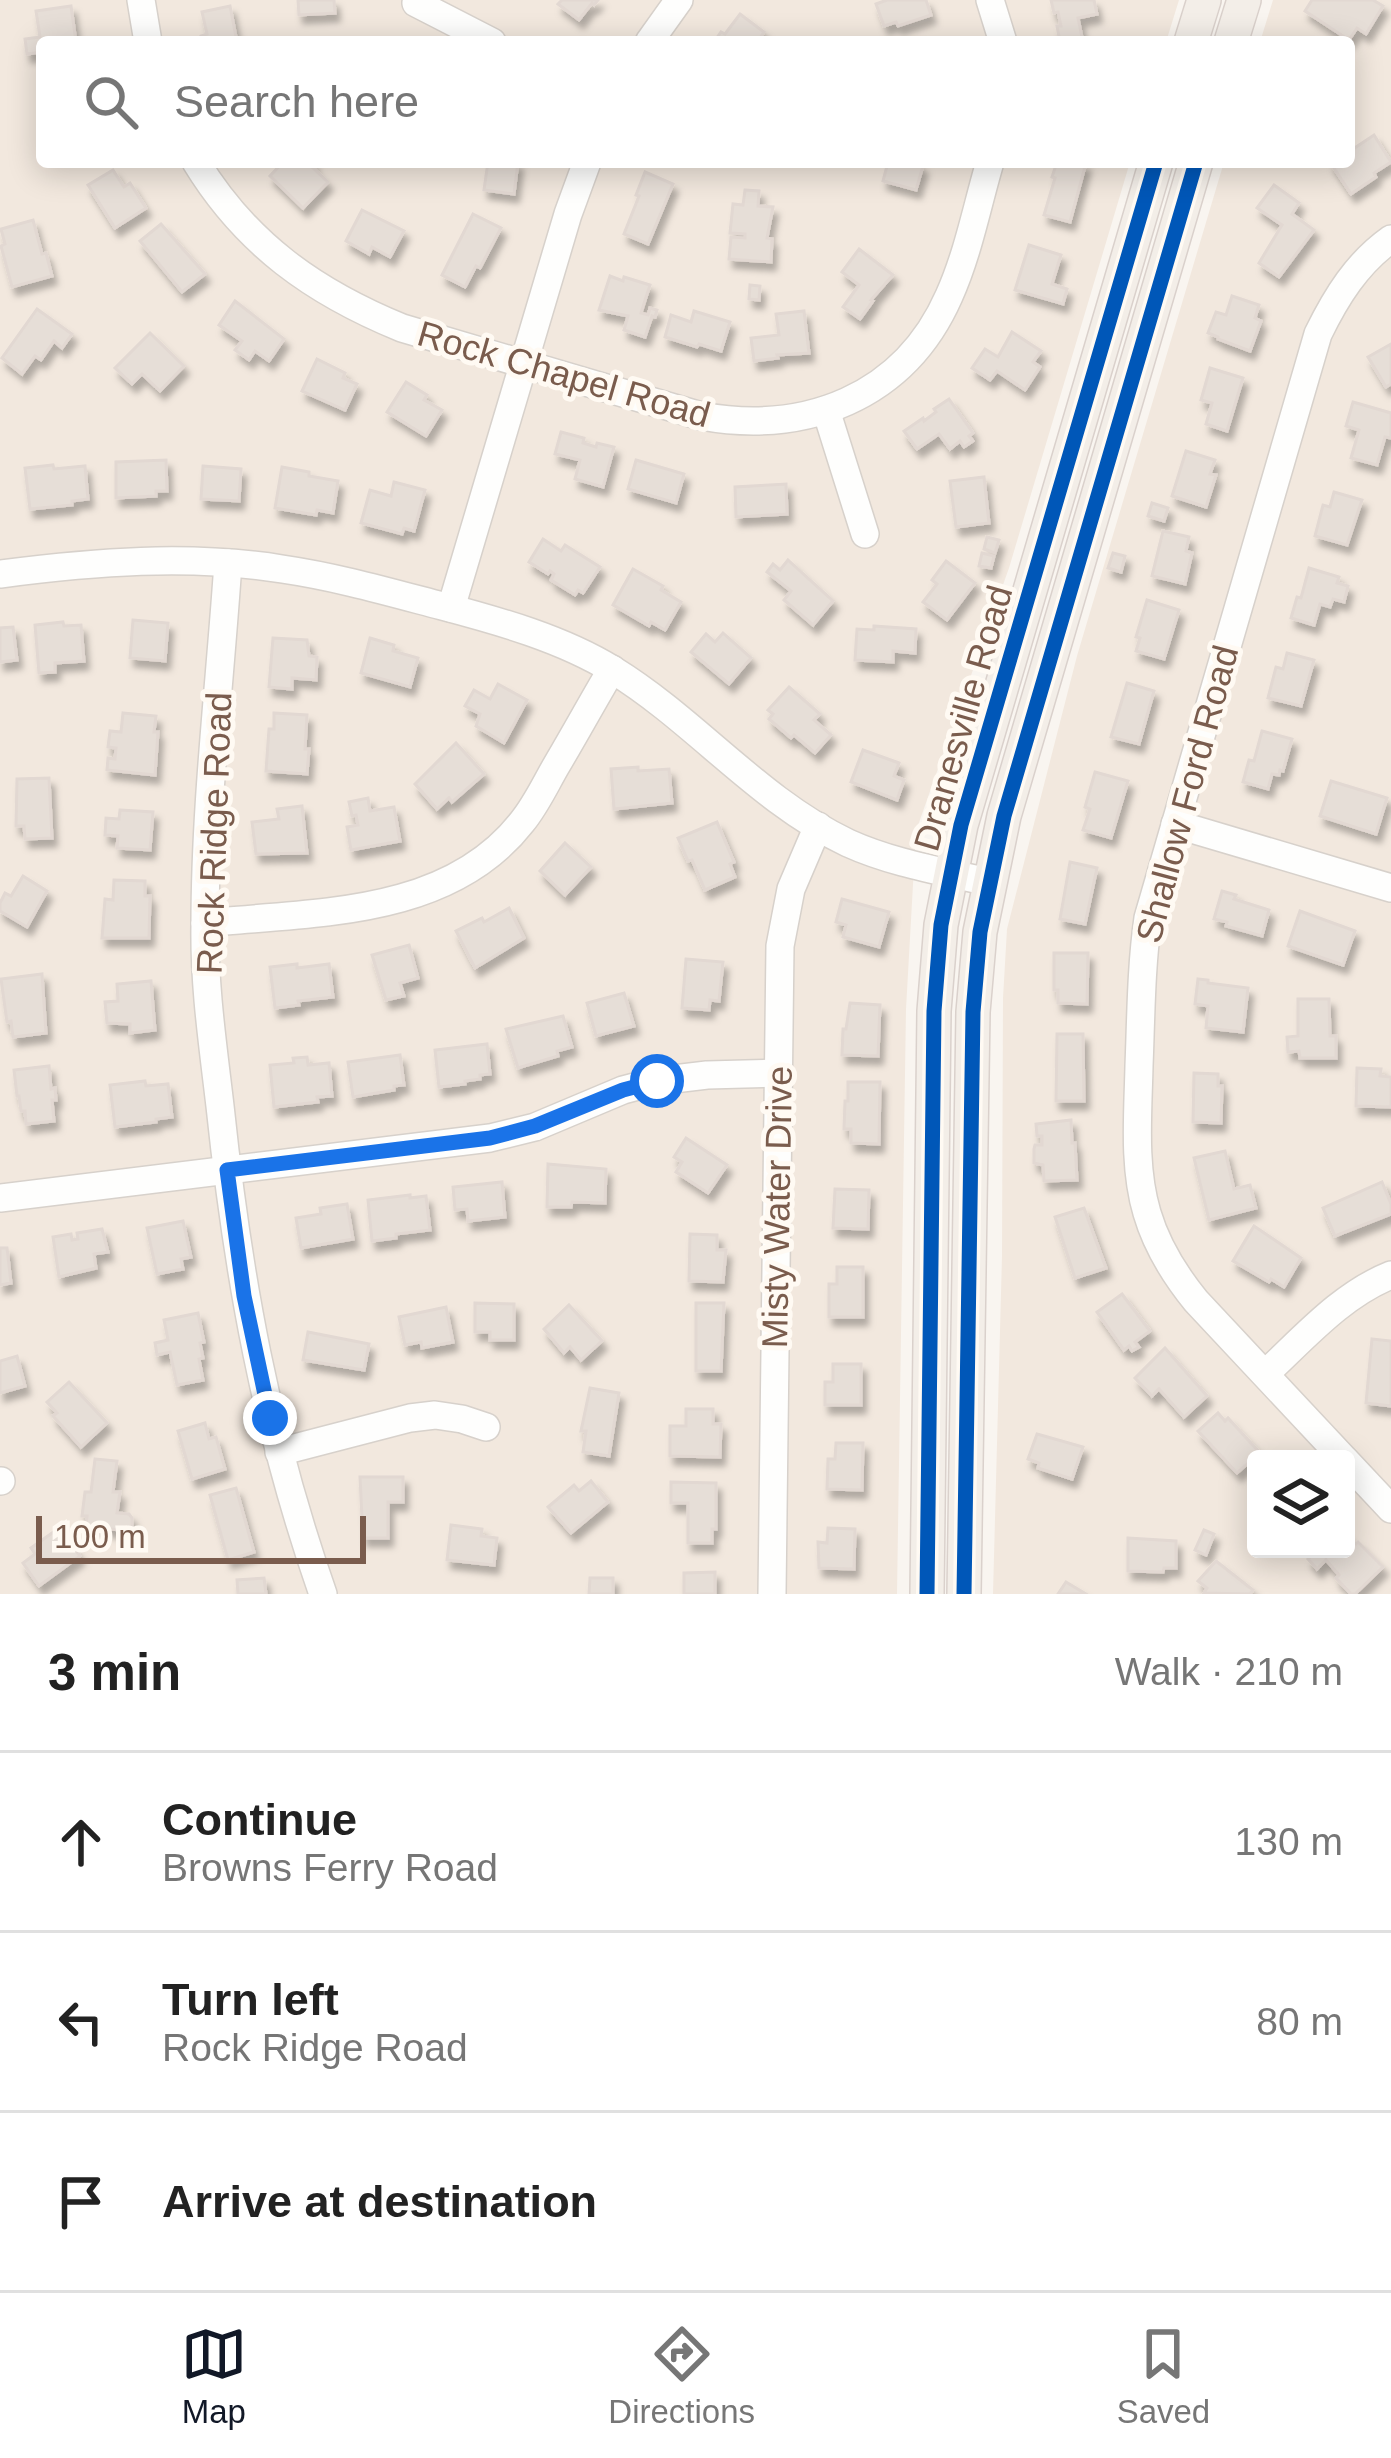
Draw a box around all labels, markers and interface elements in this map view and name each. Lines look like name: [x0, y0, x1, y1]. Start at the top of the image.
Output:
search box: [36, 36, 1355, 168]
icon: search: [78, 69, 144, 135]
text: Search here: [174, 76, 419, 127]
street label: Rock Chapel Road: [413, 313, 715, 435]
street label: Dranesville Road: [906, 581, 1020, 855]
street label: Shallow Ford Road: [1128, 641, 1246, 947]
street label: Rock Ridge Road: [189, 691, 239, 975]
route start: [630, 1054, 684, 1108]
street label: Misty Water Drive: [754, 1065, 800, 1349]
route end: [243, 1391, 297, 1445]
map controls: [1247, 1450, 1355, 1558]
button: layers: [1247, 1450, 1355, 1558]
scale bar: [36, 1510, 366, 1563]
text: 100 m: [54, 1518, 146, 1555]
text: 3 min: [48, 1644, 181, 1701]
text: Walk · 210 m: [1115, 1650, 1343, 1693]
text: Continue: [162, 1794, 357, 1845]
icon: ahead: [48, 1809, 114, 1875]
text: 130 m: [1235, 1820, 1343, 1863]
text: Browns Ferry Road: [162, 1846, 498, 1889]
text: Turn left: [162, 1974, 339, 2025]
icon: left: [48, 1989, 114, 2055]
text: 80 m: [1256, 2000, 1343, 2043]
text: Rock Ridge Road: [162, 2026, 468, 2069]
icon: arrive: [48, 2169, 114, 2235]
text: Arrive at destination: [162, 2176, 597, 2227]
tab: Map: [181, 2321, 247, 2431]
tab: Directions: [608, 2321, 755, 2431]
tab: Saved: [1117, 2321, 1210, 2431]

